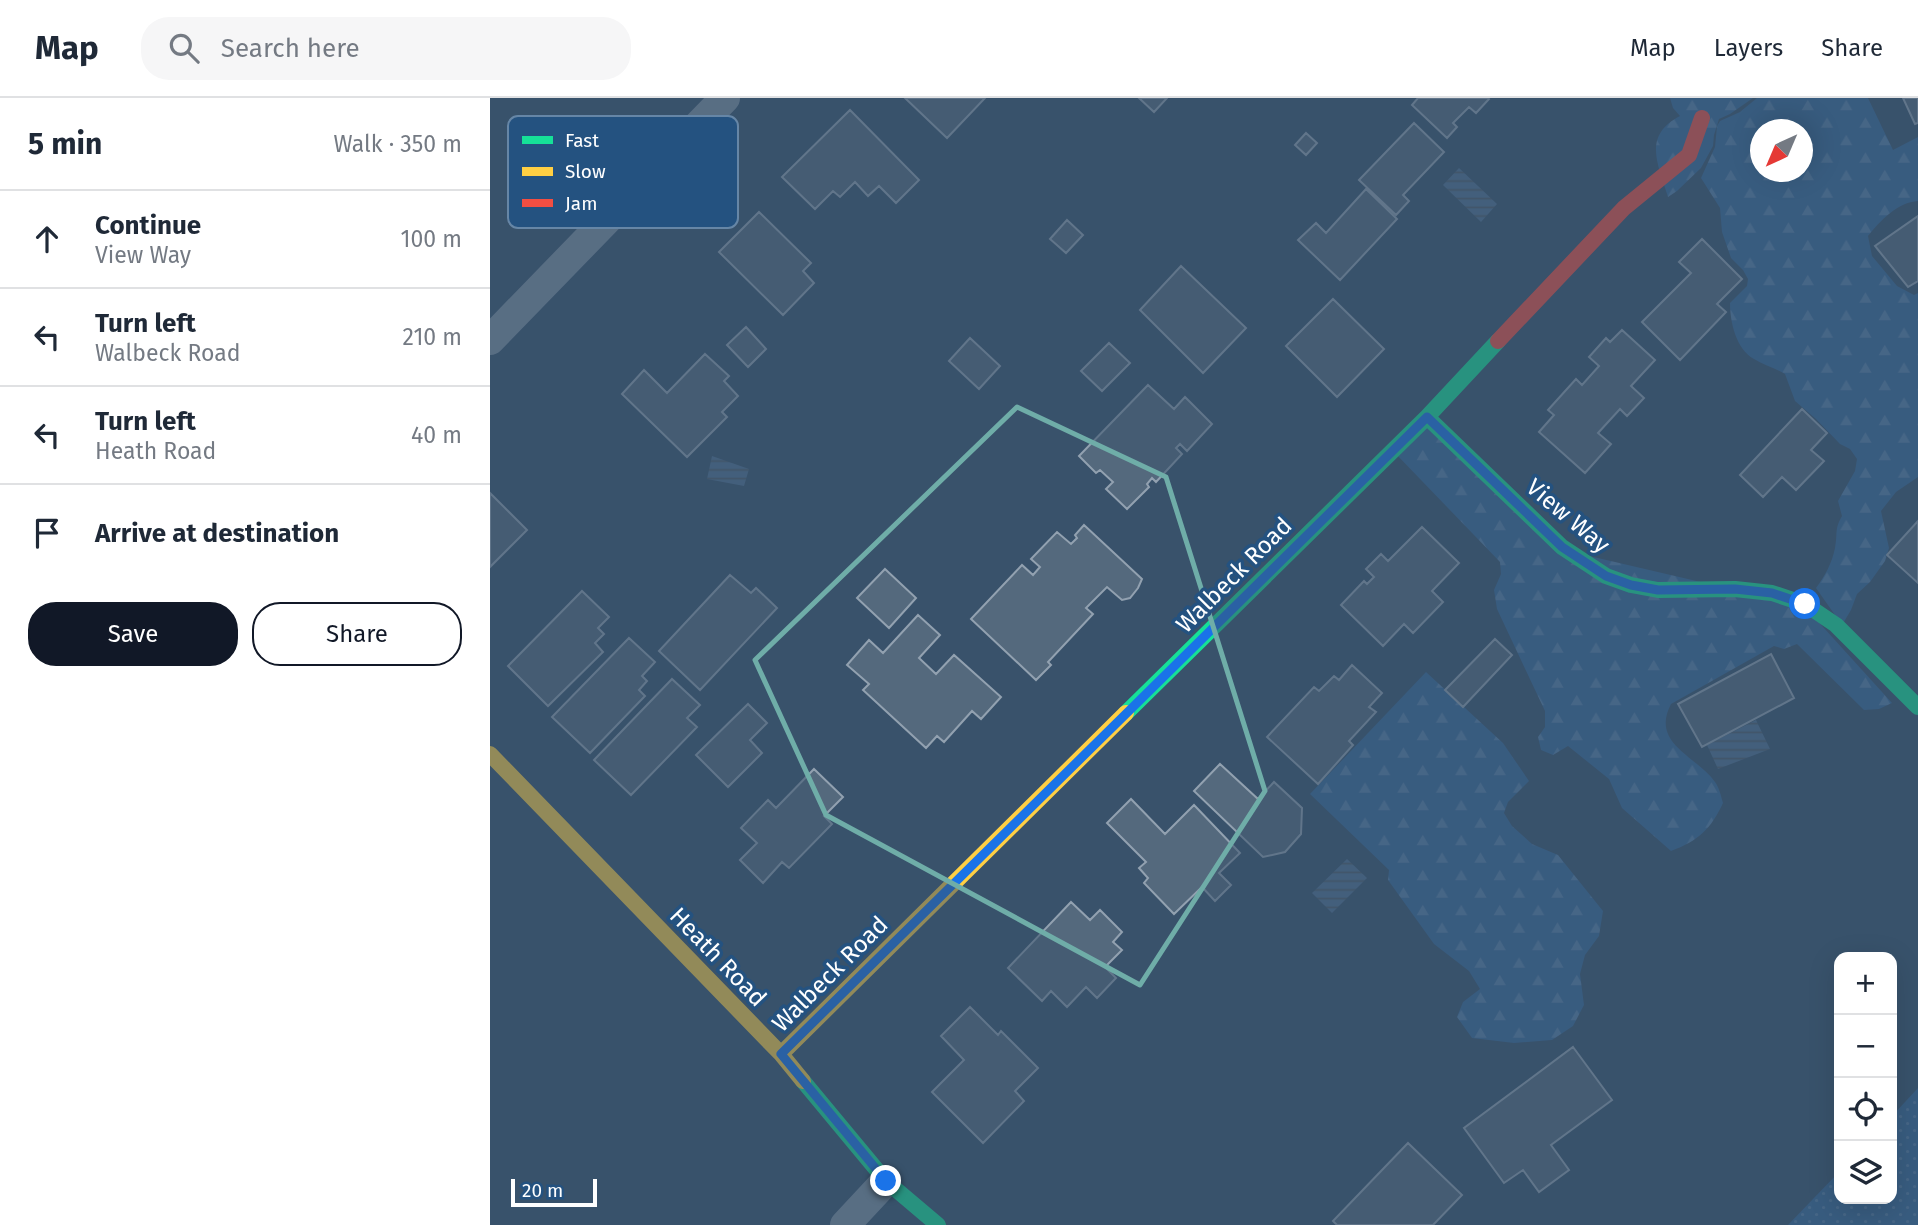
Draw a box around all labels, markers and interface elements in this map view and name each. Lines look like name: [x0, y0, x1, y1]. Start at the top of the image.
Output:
search box: [141, 17, 631, 80]
text: Map: [35, 28, 99, 68]
icon: search: [165, 29, 203, 67]
text: Search here: [221, 33, 360, 64]
text: Map: [1630, 34, 1676, 62]
text: Layers: [1714, 34, 1783, 62]
text: Share: [1821, 34, 1883, 62]
legend: [508, 116, 738, 228]
north arrow: [1750, 119, 1813, 182]
text: 5 min: [28, 126, 102, 162]
text: Fast: [565, 129, 599, 152]
text: Walk · 350 m: [334, 130, 462, 158]
text: Slow: [565, 160, 606, 183]
text: Jam: [565, 192, 597, 215]
text: Continue: [95, 210, 201, 241]
icon: ahead: [28, 220, 66, 258]
text: 100 m: [401, 225, 462, 253]
text: View Way: [95, 241, 191, 269]
text: Turn left: [95, 308, 196, 339]
icon: left: [28, 318, 66, 356]
text: 210 m: [403, 323, 462, 351]
text: Walbeck Road: [95, 339, 240, 367]
text: Turn left: [95, 406, 196, 437]
icon: left: [28, 416, 66, 454]
text: 40 m: [411, 421, 462, 449]
text: Heath Road: [95, 437, 216, 465]
street label: View Way: [1521, 473, 1616, 559]
street label: Walbeck Road: [1170, 511, 1298, 639]
icon: arrive: [28, 514, 66, 552]
text: Arrive at destination: [95, 518, 339, 549]
route start: [1789, 588, 1820, 619]
button: Save: [28, 602, 238, 666]
button: Share: [252, 602, 462, 666]
street label: Heath Road: [664, 902, 772, 1012]
street label: Walbeck Road: [766, 910, 894, 1038]
map controls: [1834, 952, 1897, 1204]
button: +: [1834, 952, 1897, 1015]
button: −: [1834, 1015, 1897, 1078]
button: locate: [1834, 1078, 1897, 1141]
button: layers: [1834, 1141, 1897, 1204]
route end: [870, 1165, 901, 1196]
scale bar: [511, 1176, 597, 1208]
text: 20 m: [522, 1179, 563, 1202]

